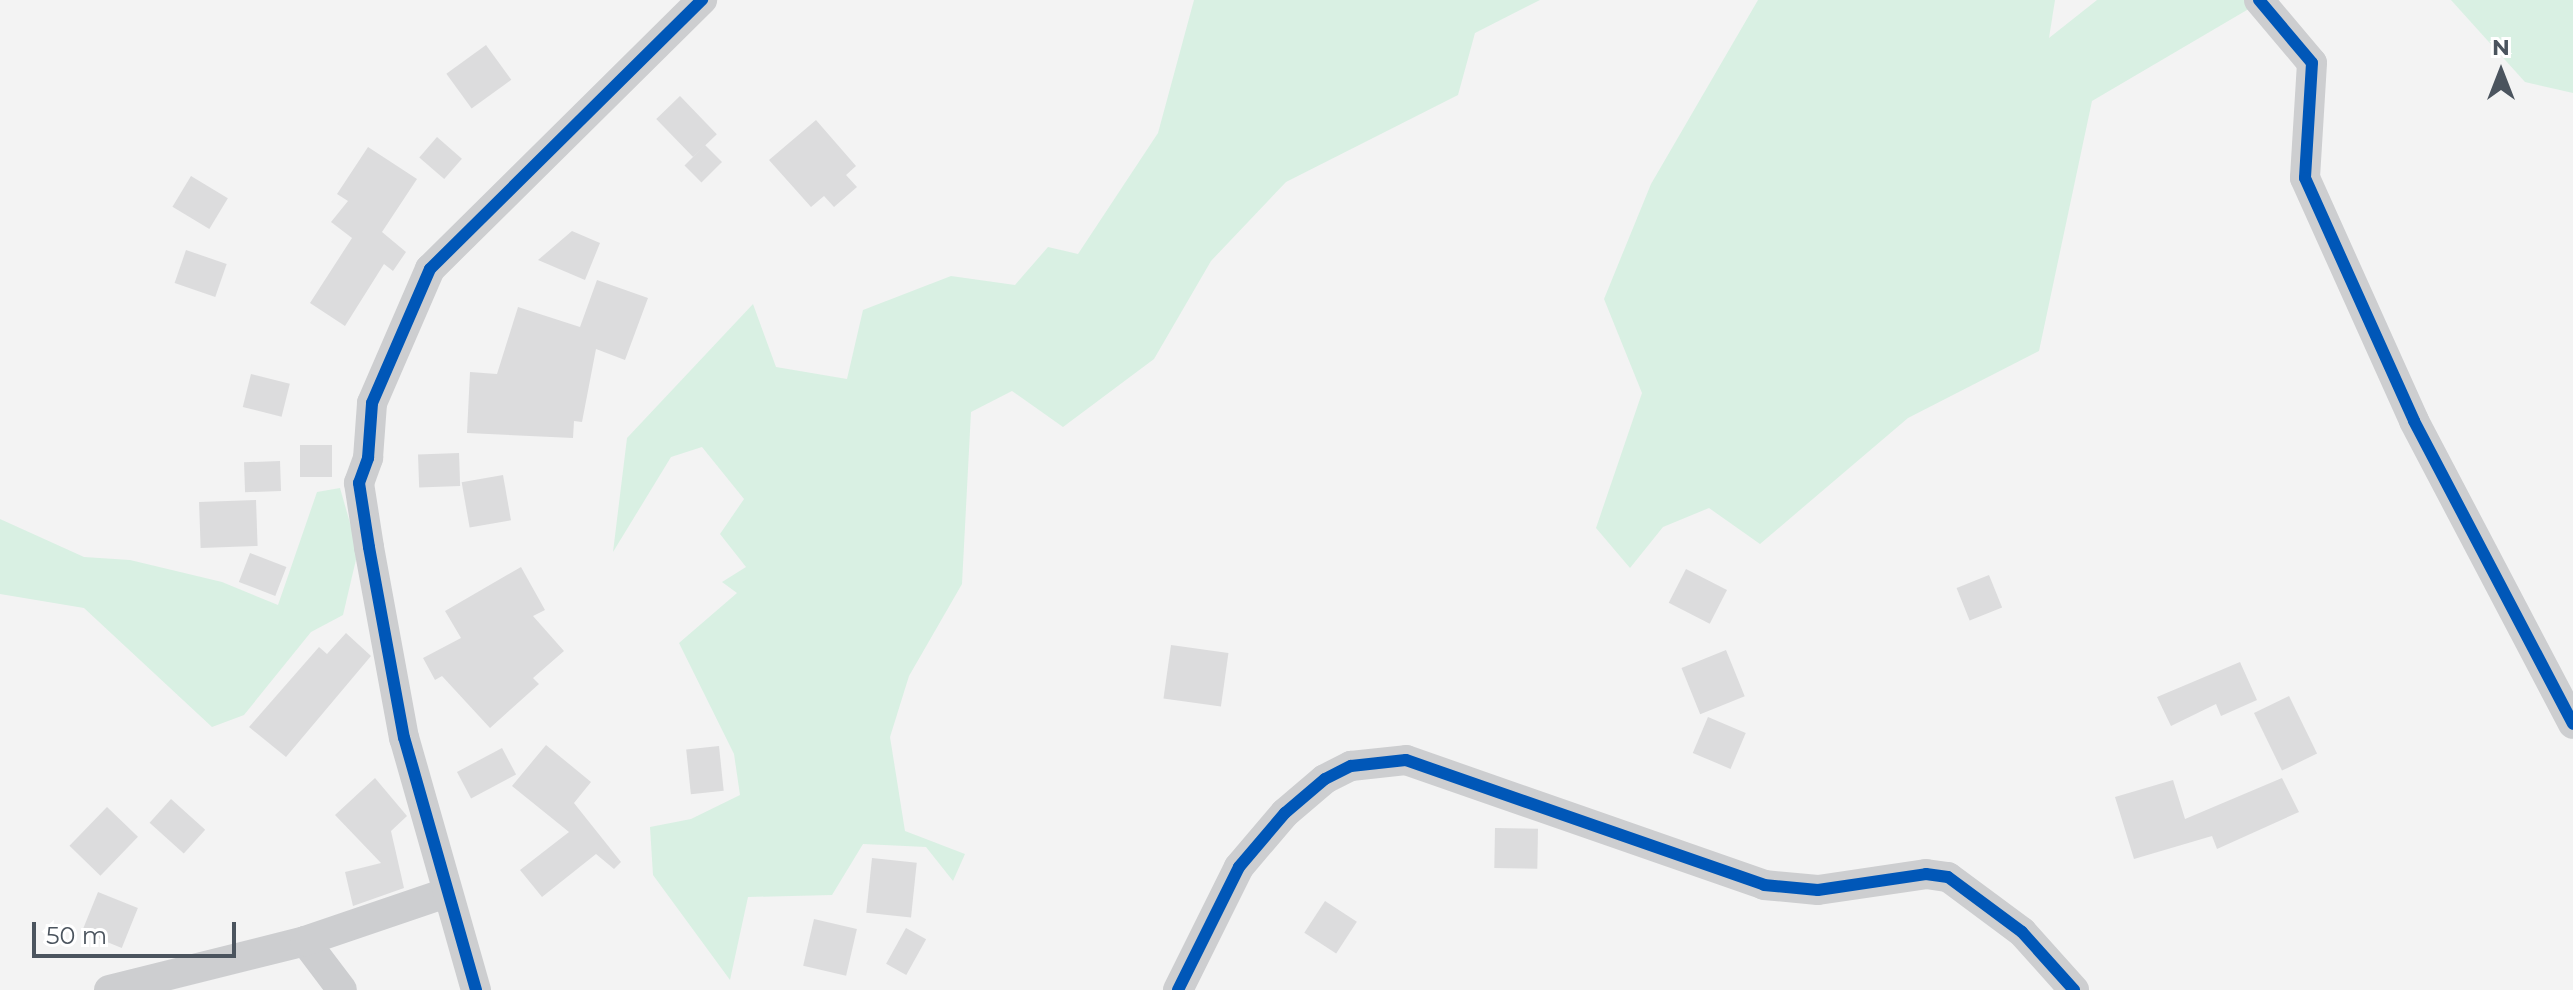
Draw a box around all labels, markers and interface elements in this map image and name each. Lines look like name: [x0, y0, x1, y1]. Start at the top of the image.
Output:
north arrow: [2461, 32, 2541, 112]
text: N: [2492, 34, 2510, 61]
scale bar: [36, 906, 240, 956]
text: 50 m: [46, 921, 107, 950]

